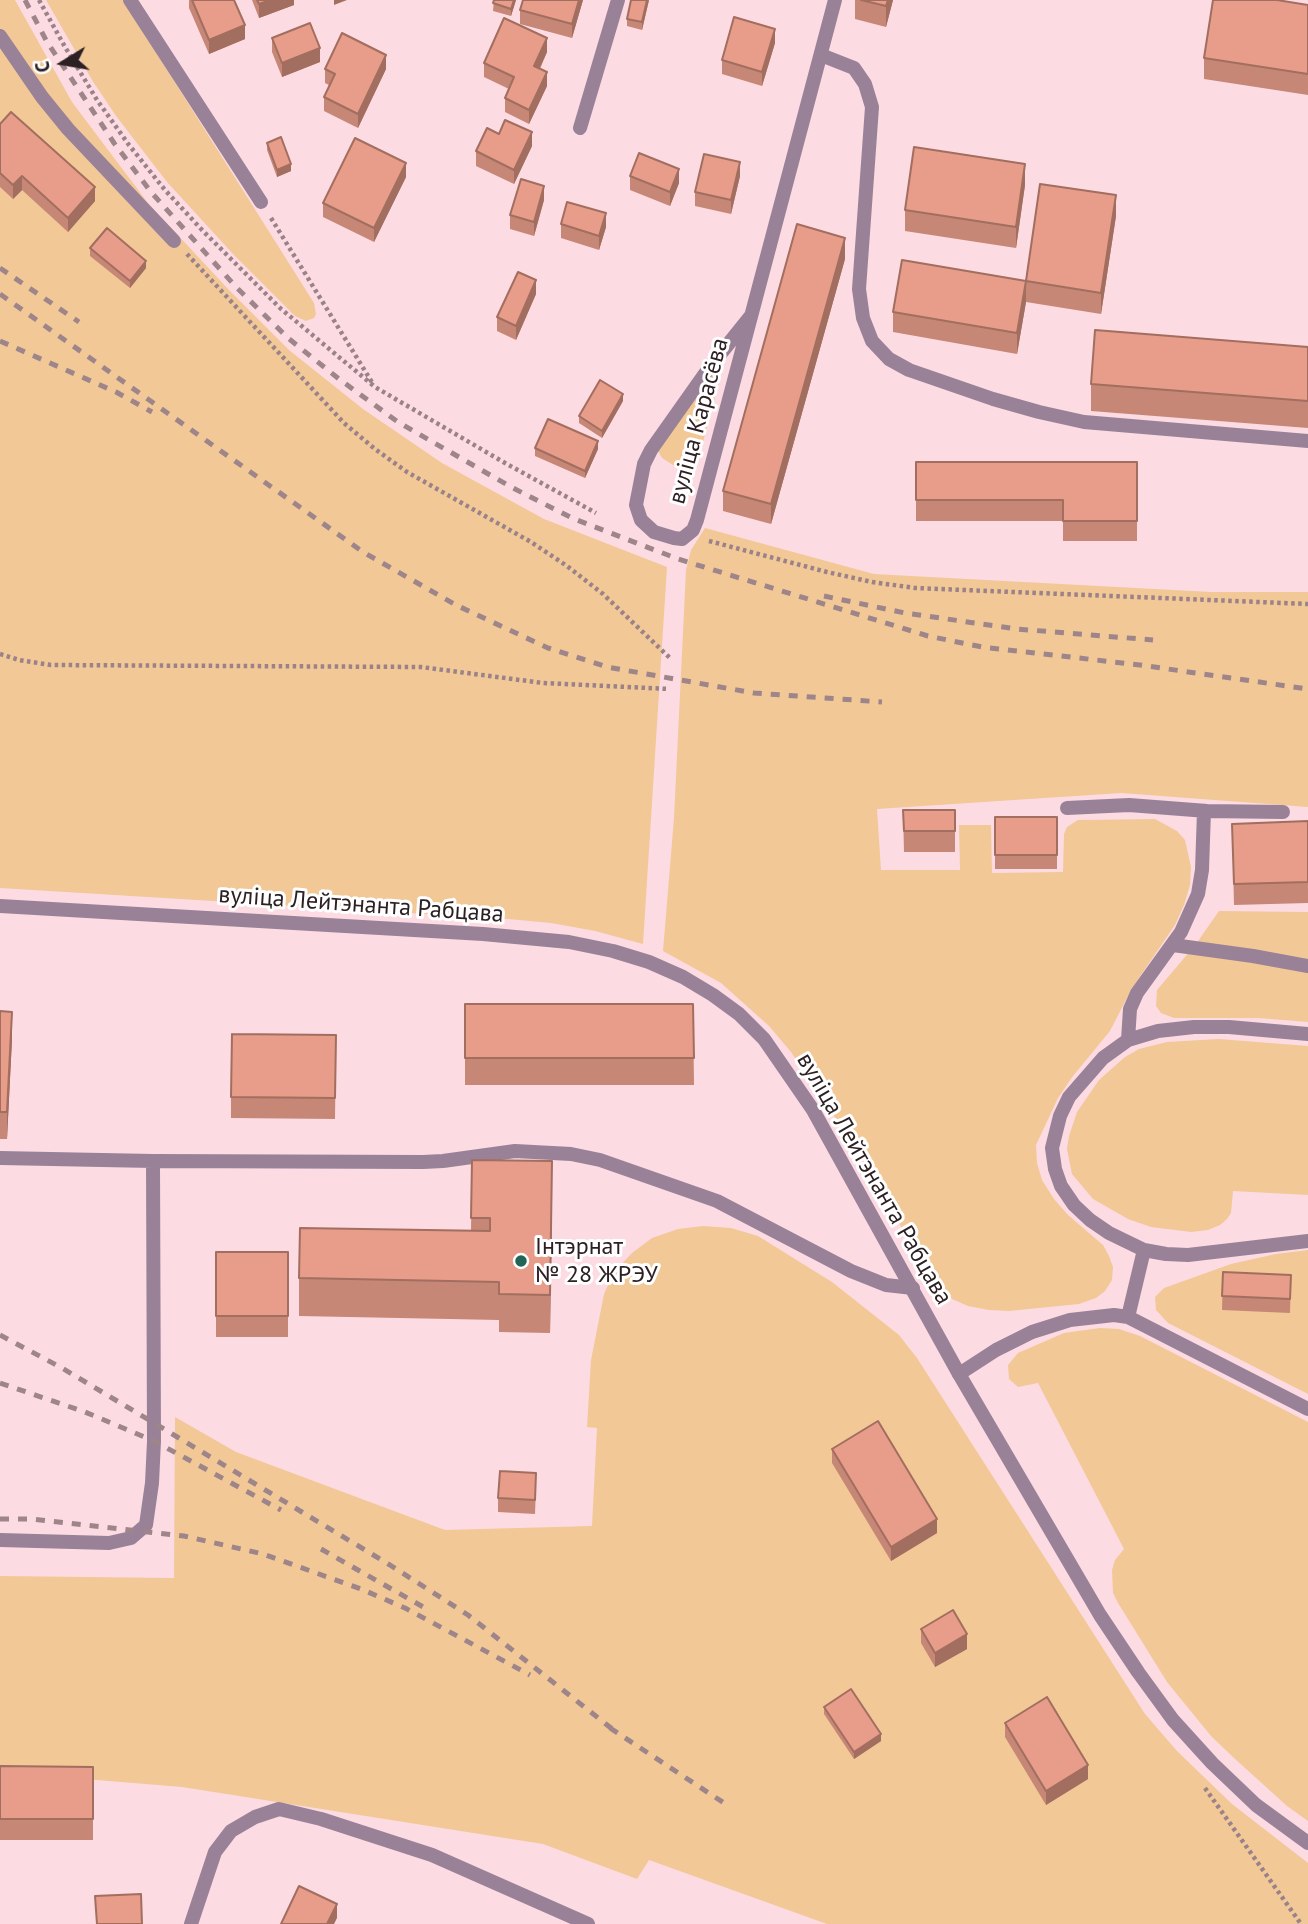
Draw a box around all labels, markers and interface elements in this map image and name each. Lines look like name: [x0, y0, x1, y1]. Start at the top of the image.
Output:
north arrow: [28, 28, 98, 98]
text: С: [30, 60, 55, 75]
street label: вуліца Карасёва: [663, 335, 735, 507]
street label: вуліца Лейтэнанта Рабцава: [217, 881, 505, 929]
street label: вуліца Лейтэнанта Рабцава: [790, 1048, 958, 1310]
place label: Інтэрнат № 28 ЖРЭУ: [535, 1233, 658, 1289]
marker: Інтэрнат № 28 ЖРЭУ: [513, 1253, 529, 1269]

